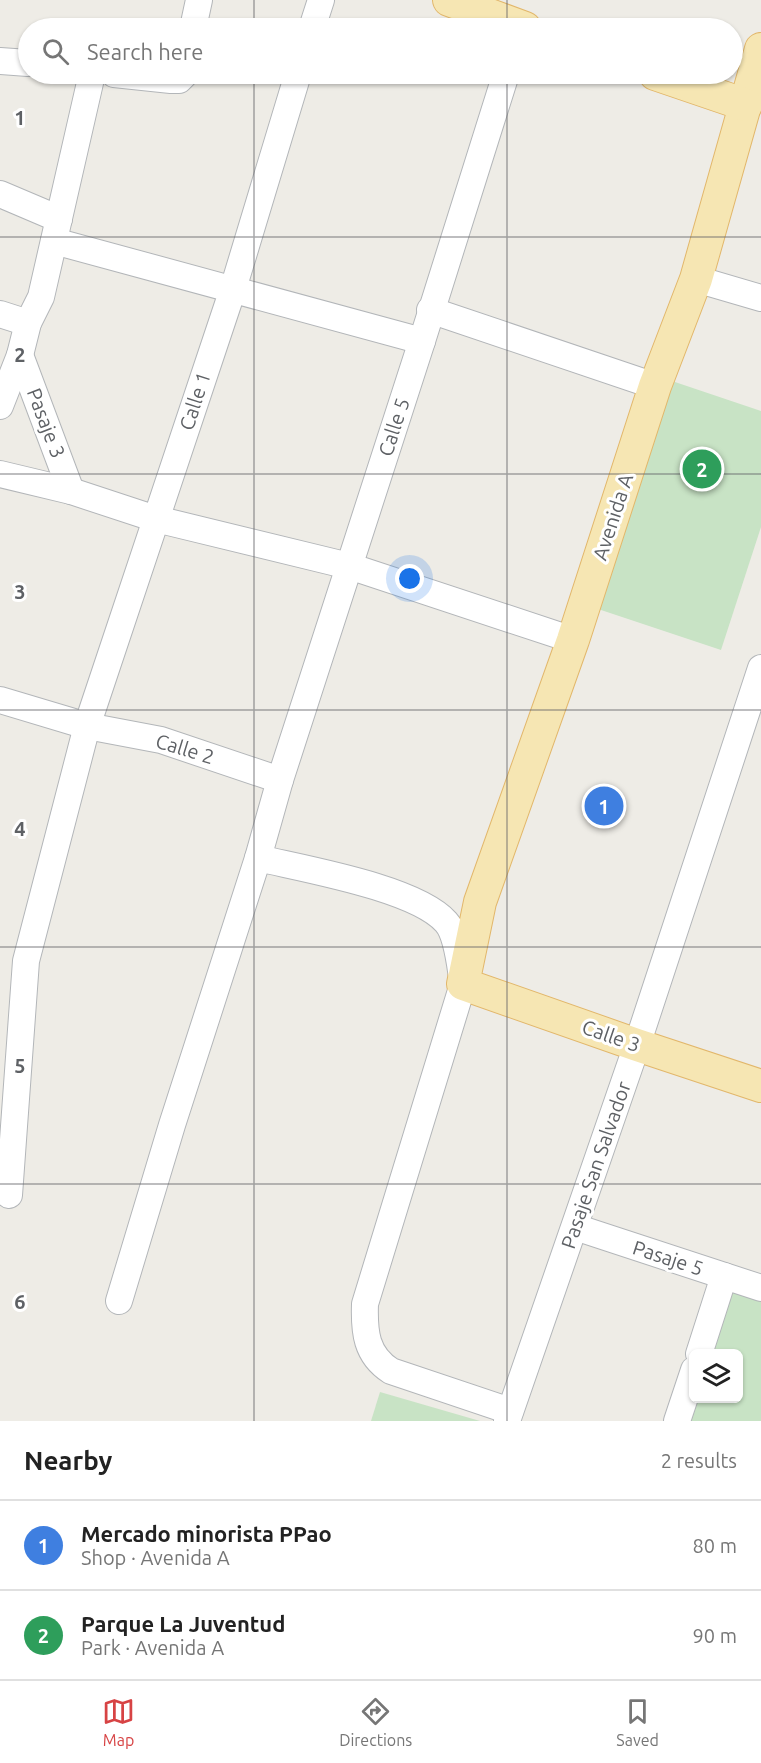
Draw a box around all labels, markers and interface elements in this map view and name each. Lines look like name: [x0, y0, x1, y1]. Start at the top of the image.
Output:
search box: [18, 18, 743, 84]
icon: search: [39, 35, 72, 68]
text: Search here: [87, 39, 203, 64]
text: 1: [14, 106, 26, 129]
text: 2: [14, 343, 26, 366]
street label: Calle 1: [174, 369, 215, 433]
street label: Pasaje 3: [23, 385, 70, 461]
street label: Calle 5: [373, 395, 414, 459]
pin: 2: [682, 446, 722, 492]
street label: Avenida A: [588, 471, 637, 563]
your location: [395, 564, 424, 593]
text: 3: [14, 580, 26, 603]
street label: Calle 2: [153, 729, 217, 768]
pin: 1: [584, 784, 624, 828]
text: 4: [14, 817, 26, 840]
street label: Calle 3: [579, 1015, 643, 1056]
text: 5: [14, 1054, 26, 1077]
street label: Pasaje San Salvador: [556, 1078, 635, 1251]
street label: Pasaje 5: [630, 1235, 706, 1280]
text: 6: [14, 1290, 26, 1313]
map controls: [689, 1349, 743, 1403]
button: layers: [689, 1349, 743, 1403]
text: Nearby: [24, 1446, 112, 1475]
text: 2 results: [661, 1449, 737, 1472]
text: Mercado minorista PPao: [81, 1521, 332, 1546]
text: 1: [38, 1534, 49, 1557]
text: 80 m: [693, 1534, 737, 1557]
text: Shop · Avenida A: [81, 1546, 230, 1569]
text: Parque La Juventud: [81, 1611, 285, 1636]
text: 2: [38, 1624, 49, 1647]
text: 90 m: [693, 1624, 737, 1647]
text: Park · Avenida A: [81, 1636, 224, 1659]
tab: Map: [102, 1695, 135, 1749]
tab: Directions: [339, 1695, 412, 1749]
tab: Saved: [616, 1695, 659, 1749]

